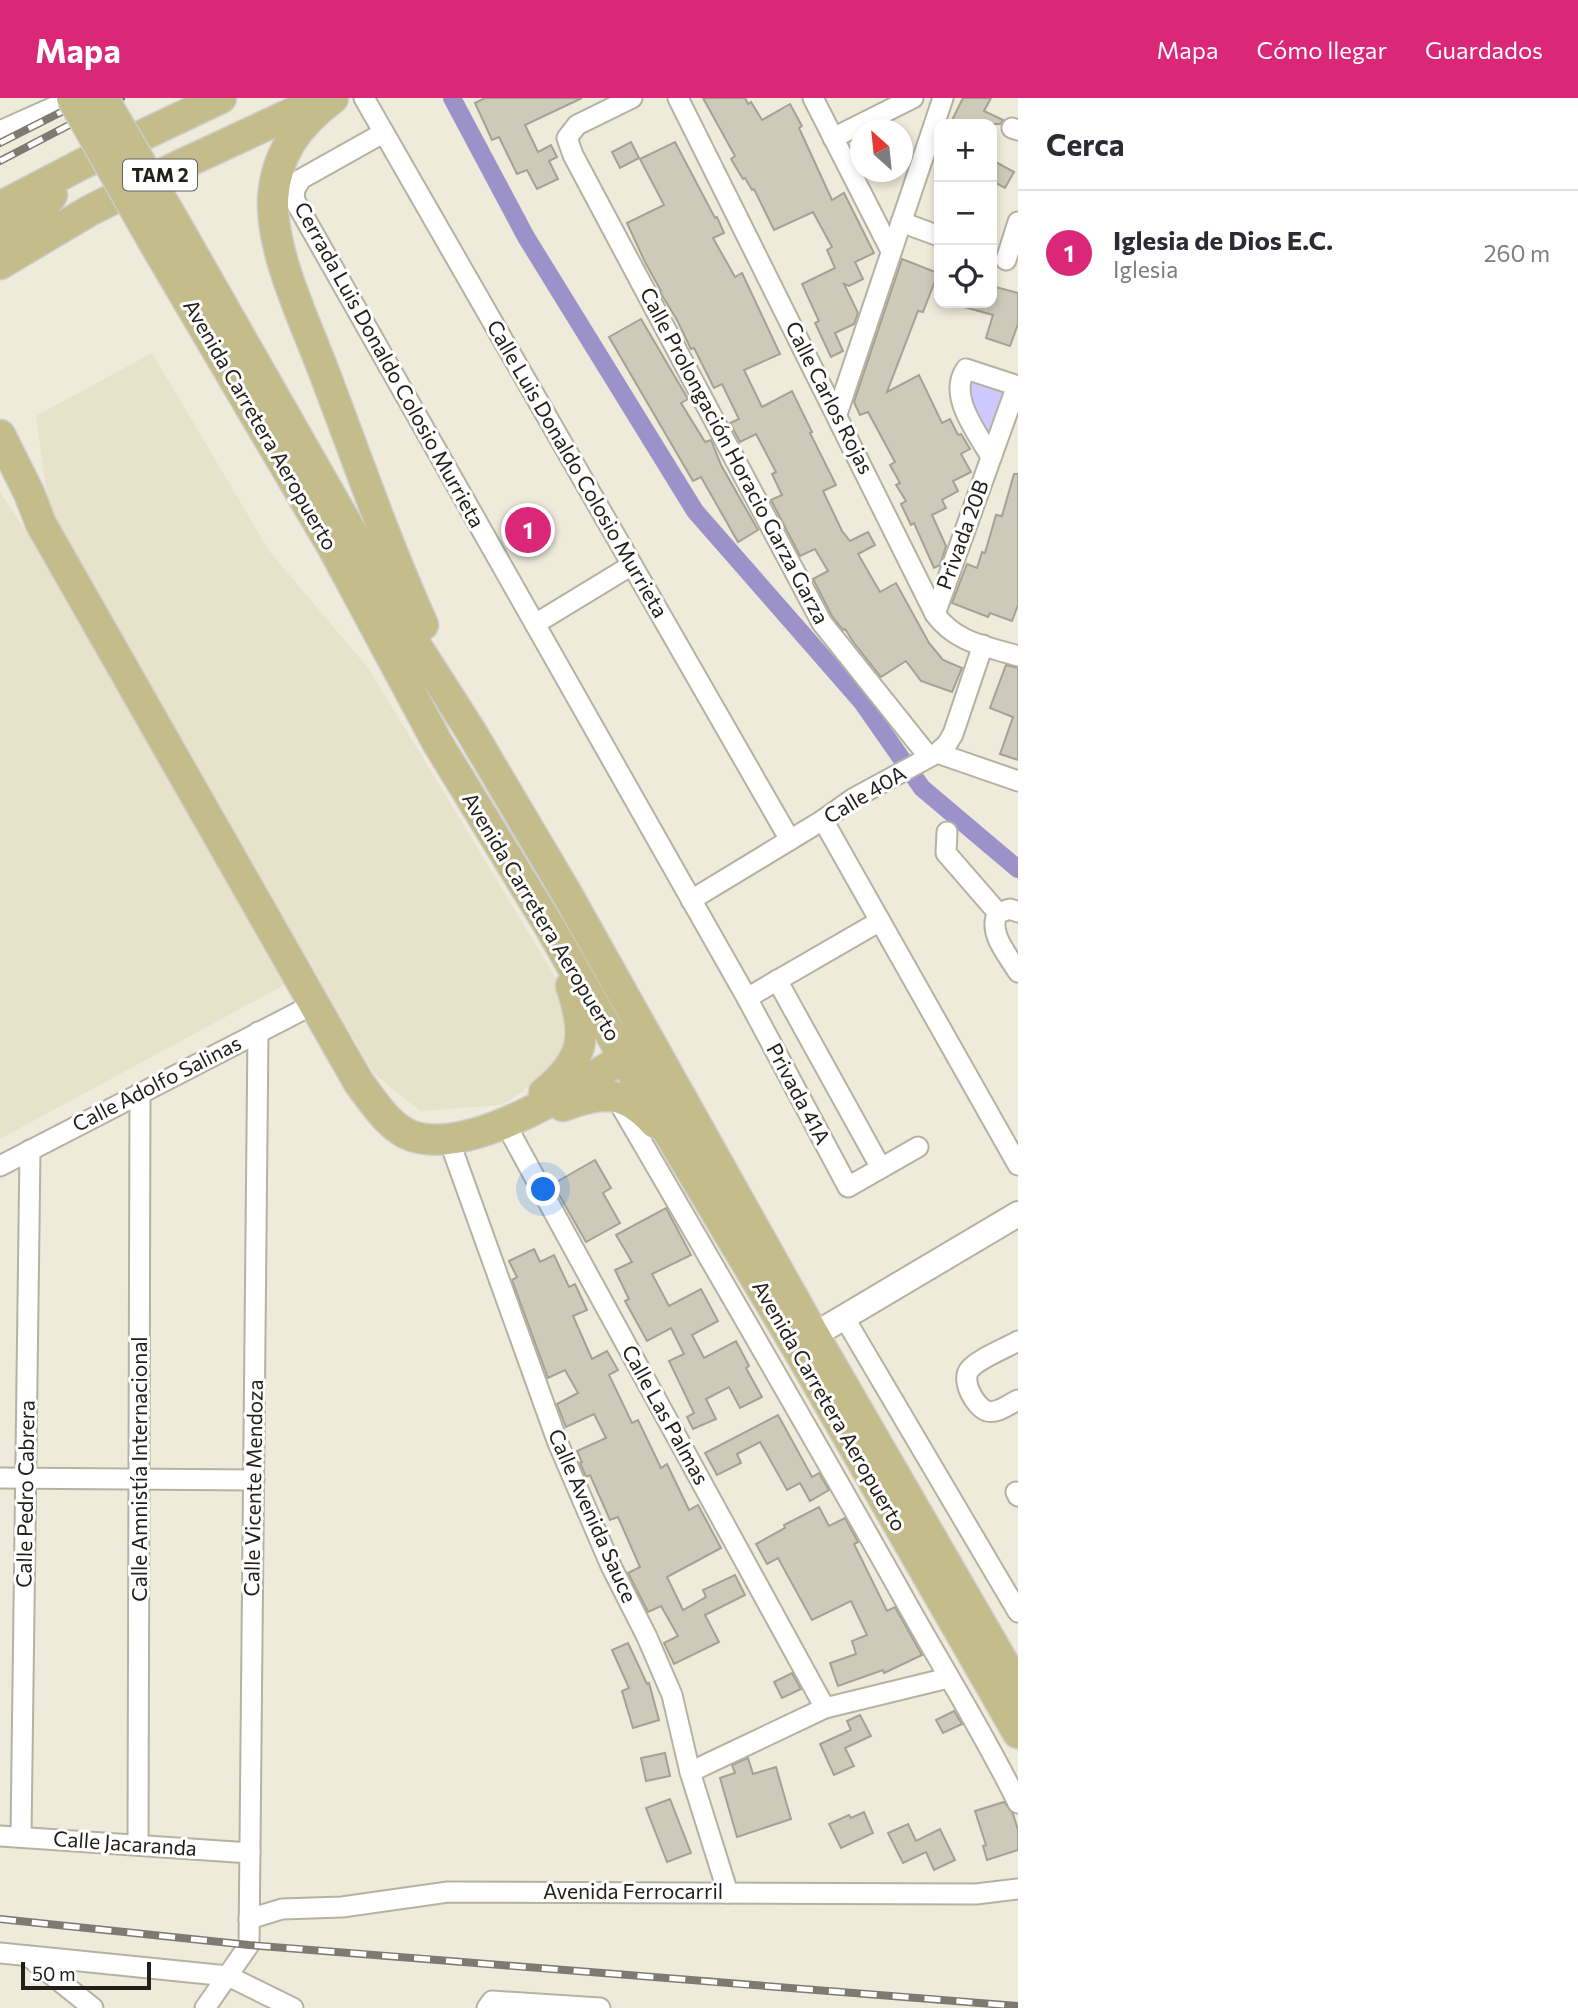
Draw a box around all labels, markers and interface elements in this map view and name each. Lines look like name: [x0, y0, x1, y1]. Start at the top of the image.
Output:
text: Mapa: [35, 29, 121, 70]
text: Mapa: [1156, 35, 1219, 64]
text: Cómo llegar: [1257, 35, 1387, 64]
text: Guardados: [1425, 35, 1543, 64]
north arrow: [850, 119, 913, 182]
map controls: [934, 119, 997, 308]
button: +: [934, 119, 997, 182]
text: Cerca: [1046, 125, 1125, 162]
road number: TAM 2: [123, 159, 197, 190]
button: −: [934, 182, 997, 245]
street label: Cerrada Luis Donaldo Colosio Murrieta: [290, 197, 491, 531]
text: Iglesia de Dios E.C.: [1113, 224, 1333, 255]
text: 1: [1064, 239, 1074, 267]
text: 260 m: [1484, 239, 1550, 267]
button: locate: [934, 245, 997, 308]
text: Iglesia: [1113, 255, 1178, 283]
street label: Calle Prolongación Horacio Garza Garza: [636, 283, 835, 628]
street label: Avenida Carretera Aeropuerto: [179, 294, 343, 554]
street label: Calle Luis Donaldo Colosio Murrieta: [483, 315, 674, 622]
street label: Calle Carlos Rojas: [781, 317, 880, 478]
street label: Privada 20B: [930, 476, 993, 593]
pin: 1: [505, 504, 551, 556]
street label: Calle 40A: [819, 759, 910, 828]
street label: Avenida Carretera Aeropuerto: [458, 787, 627, 1045]
street label: Calle Adolfo Salinas: [68, 1029, 245, 1136]
street label: Privada 41A: [762, 1038, 836, 1148]
your location: [526, 1172, 560, 1206]
street label: Avenida Carretera Aeropuerto: [748, 1275, 912, 1535]
street label: Calle Amnistía Internacional: [126, 1336, 151, 1602]
street label: Calle Las Palmas: [618, 1340, 715, 1489]
street label: Calle Vicente Mendoza: [238, 1379, 267, 1597]
street label: Calle Pedro Cabrera: [10, 1400, 39, 1588]
street label: Calle Avenida Sauce: [544, 1425, 643, 1606]
street label: Calle Jacaranda: [52, 1825, 198, 1860]
street label: Avenida Ferrocarril: [543, 1878, 723, 1903]
scale bar: [21, 1959, 150, 1991]
text: 50 m: [32, 1962, 76, 1985]

